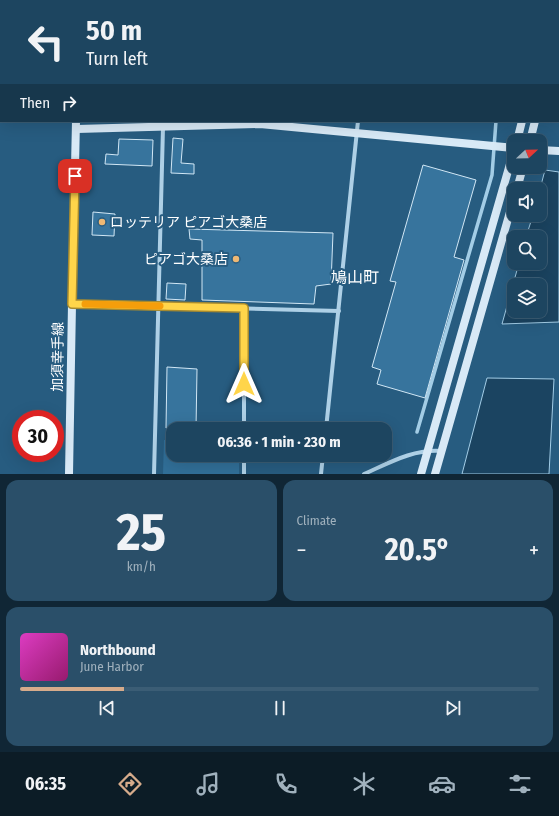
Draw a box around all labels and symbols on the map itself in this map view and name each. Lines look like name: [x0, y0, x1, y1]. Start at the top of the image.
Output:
north arrow: [507, 134, 547, 174]
pin: [58, 159, 92, 193]
place label: ロッテリア ピアゴ大桑店: [110, 214, 267, 231]
marker: ロッテリア ピアゴ大桑店: [97, 217, 107, 227]
place label: ピアゴ大桑店: [144, 251, 228, 268]
marker: ピアゴ大桑店: [231, 254, 241, 264]
district label: 鳩山町: [331, 268, 379, 287]
street label: 加須幸手線: [49, 322, 67, 392]
position arrow: [223, 363, 265, 405]
speed limit sign: 30: [12, 410, 64, 462]

